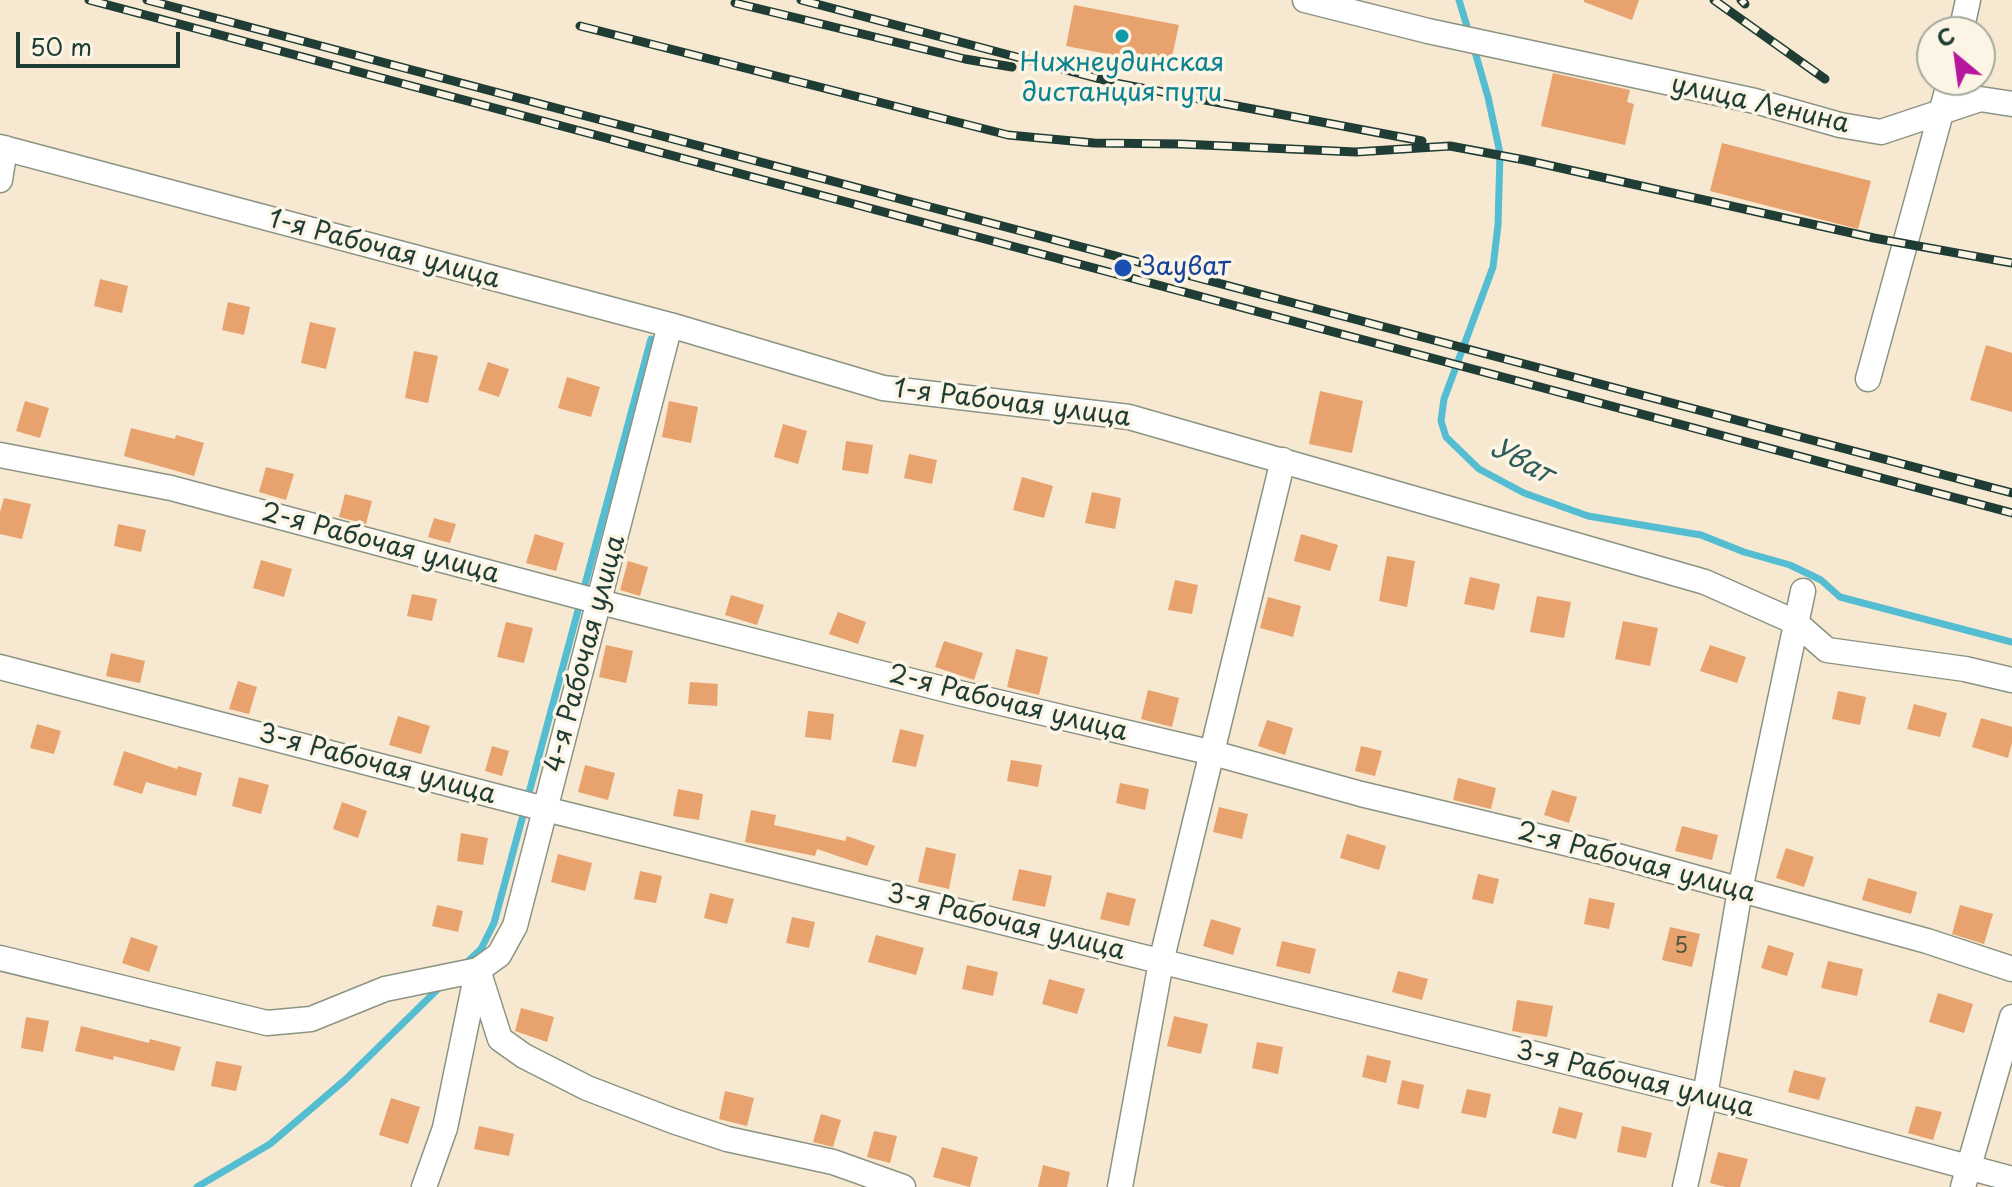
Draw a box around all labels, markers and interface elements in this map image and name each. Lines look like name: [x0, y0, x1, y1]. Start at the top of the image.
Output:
scale bar: [20, 16, 184, 66]
north arrow: [1916, 16, 1996, 96]
text: С: [1930, 18, 1960, 55]
marker: Нижнеудинская дистанция пути: [1113, 27, 1131, 45]
text: 50 m: [30, 28, 92, 64]
place label: Нижнеудинская дистанция пути: [1020, 48, 1224, 110]
street label: улица Ленина: [1668, 69, 1852, 141]
street label: 1-я Рабочая улица: [265, 204, 503, 296]
place label: Зауват: [1141, 252, 1231, 284]
marker: Зауват: [1112, 257, 1134, 279]
street label: 1-я Рабочая улица: [892, 374, 1132, 434]
water label: Уват: [1484, 432, 1558, 492]
street label: 2-я Рабочая улица: [258, 497, 502, 591]
street label: 4-я Рабочая улица: [539, 532, 633, 776]
street label: 2-я Рабочая улица: [885, 659, 1131, 749]
street label: 3-я Рабочая улица: [255, 718, 499, 812]
street label: 2-я Рабочая улица: [1514, 816, 1758, 910]
street label: 3-я Рабочая улица: [884, 878, 1128, 968]
house number: 5: [1674, 934, 1688, 960]
street label: 3-я Рабочая улица: [1513, 1035, 1757, 1125]

